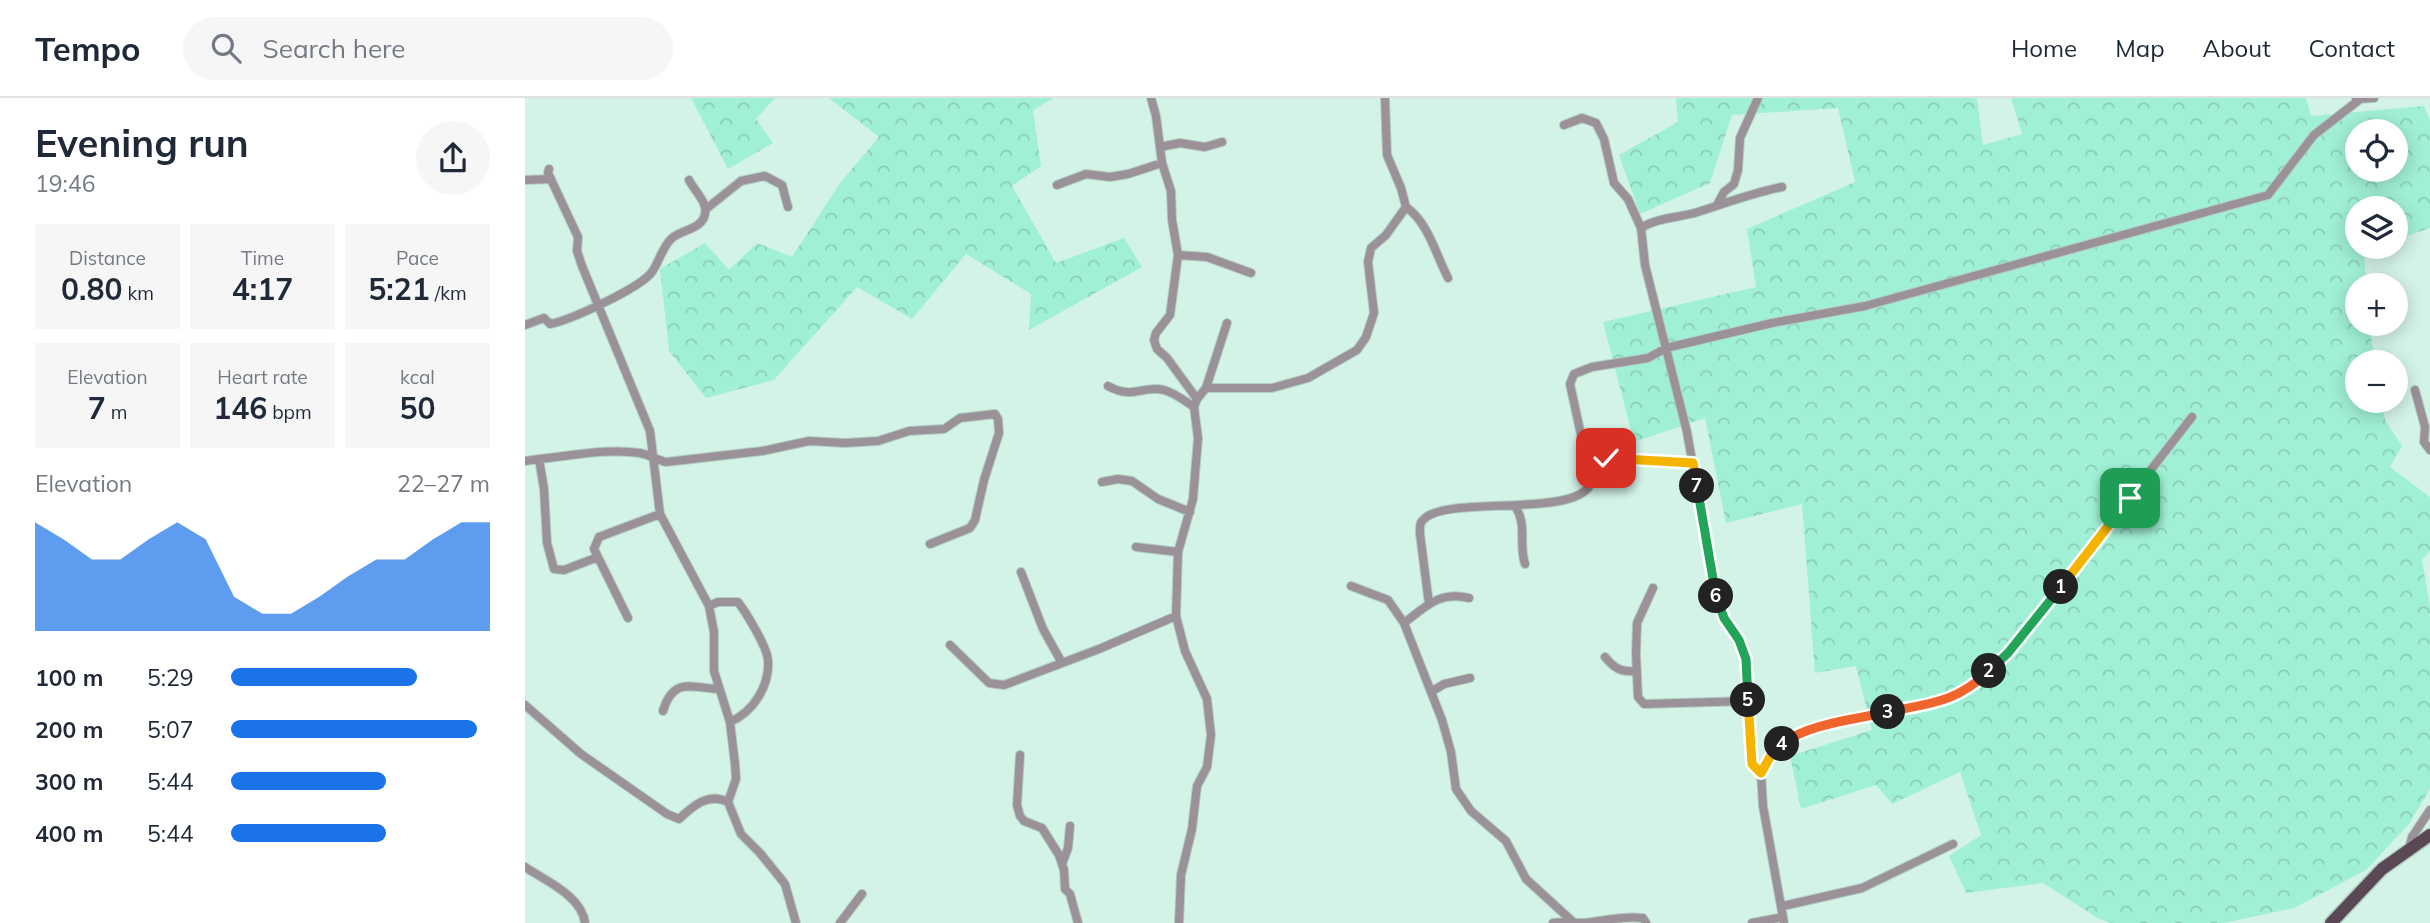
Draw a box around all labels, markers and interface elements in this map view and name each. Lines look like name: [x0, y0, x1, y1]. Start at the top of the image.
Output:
search box: [183, 17, 673, 80]
text: Tempo: [35, 28, 141, 69]
icon: search: [207, 29, 245, 67]
text: Search here: [263, 32, 406, 65]
text: Home: [2011, 33, 2077, 63]
text: Map: [2115, 33, 2165, 63]
text: About: [2203, 33, 2271, 63]
text: Contact: [2309, 33, 2395, 63]
text: Evening run: [35, 119, 249, 167]
map controls: [2345, 119, 2408, 413]
button: locate: [2345, 119, 2408, 182]
button: share: [416, 121, 490, 195]
text: 19:46: [35, 169, 95, 198]
button: layers: [2345, 196, 2408, 259]
text: Distance: [69, 246, 146, 270]
text: Time: [241, 246, 284, 270]
text: Pace: [396, 246, 439, 270]
text: 0.80: [61, 270, 123, 308]
text: 4:17: [232, 270, 293, 308]
text: 5:21: [368, 270, 430, 308]
button: +: [2345, 273, 2408, 336]
text: km: [123, 281, 154, 305]
text: /km: [430, 281, 467, 305]
button: −: [2345, 350, 2408, 413]
text: Elevation: [67, 365, 148, 389]
text: Heart rate: [217, 365, 308, 389]
text: kcal: [400, 365, 435, 389]
text: 7: [88, 389, 106, 427]
text: 146: [213, 389, 267, 427]
text: 50: [400, 389, 436, 427]
text: m: [106, 400, 127, 424]
text: bpm: [267, 400, 312, 424]
pin: [1576, 428, 1636, 488]
icon: check: [1587, 439, 1625, 477]
pin: 7: [1679, 468, 1715, 504]
pin: [2100, 468, 2160, 528]
text: Elevation: [35, 469, 132, 498]
text: 22–27 m: [397, 469, 490, 498]
text: 7: [1691, 473, 1702, 497]
icon: arrive: [2111, 479, 2149, 517]
pin: 1: [2043, 570, 2079, 604]
text: 1: [2055, 574, 2066, 598]
pin: 6: [1699, 578, 1733, 614]
text: 6: [1710, 583, 1721, 607]
pin: 2: [1971, 654, 2007, 688]
text: 2: [1983, 658, 1994, 682]
text: 100 m: [35, 663, 103, 692]
text: 5:29: [147, 663, 194, 692]
pin: 5: [1731, 682, 1765, 718]
text: 5: [1742, 687, 1753, 711]
pin: 3: [1871, 694, 1905, 730]
text: 3: [1882, 699, 1893, 723]
text: 200 m: [35, 715, 103, 744]
text: 5:07: [147, 715, 194, 744]
pin: 4: [1765, 726, 1799, 762]
text: 4: [1776, 731, 1787, 755]
text: 300 m: [35, 767, 103, 796]
text: 5:44: [147, 767, 194, 796]
text: 400 m: [35, 819, 103, 848]
text: 5:44: [147, 819, 194, 848]

